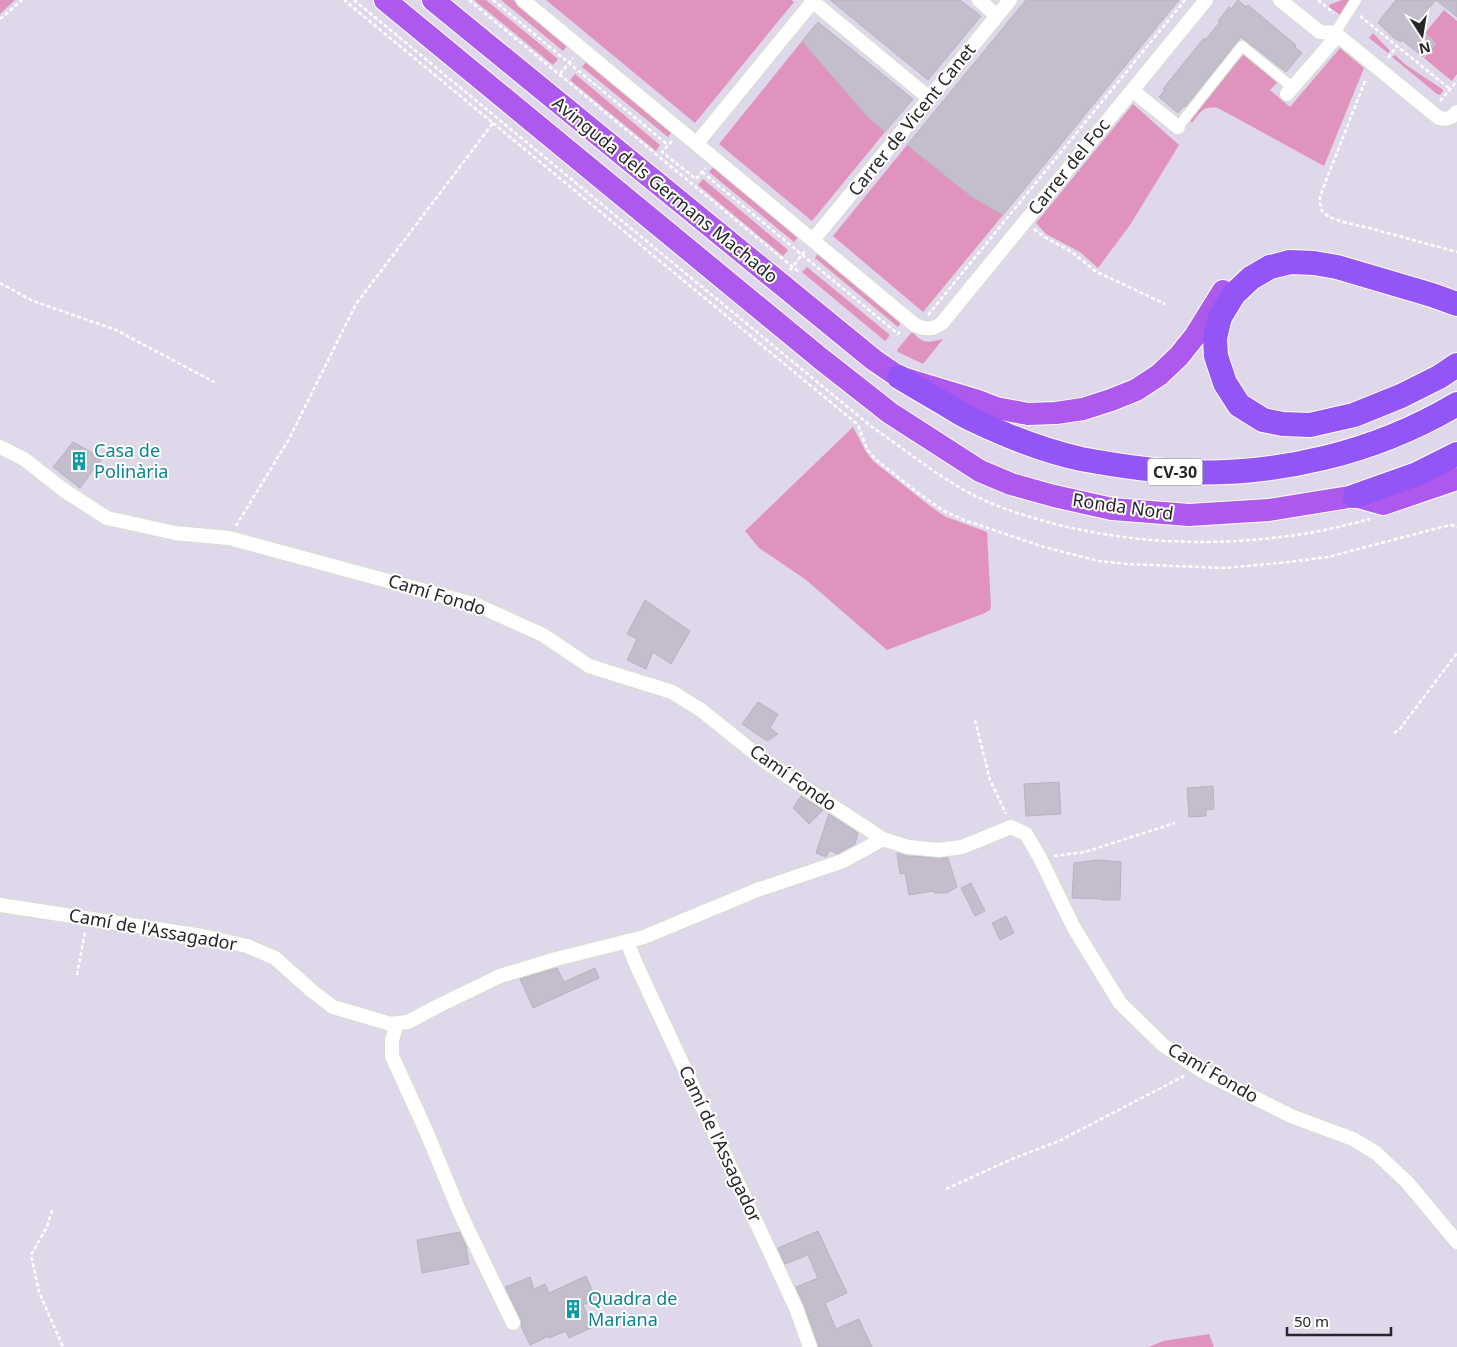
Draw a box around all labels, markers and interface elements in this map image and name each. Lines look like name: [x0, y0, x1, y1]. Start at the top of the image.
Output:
north arrow: [1397, 10, 1447, 60]
street label: Carrer de Vicent Canet: [842, 38, 981, 201]
text: N: [1417, 38, 1432, 59]
street label: Avinguda dels Germans Machado: [548, 91, 784, 288]
street label: Carrer del Foc: [1022, 113, 1115, 220]
place label: Casa de Polinària: [94, 438, 168, 483]
building icon: Casa de Polinària: [68, 450, 90, 472]
road number: CV-30: [1148, 458, 1202, 486]
street label: Ronda Nord: [1071, 487, 1175, 525]
street label: Camí Fondo: [386, 568, 489, 620]
street label: Camí Fondo: [745, 738, 842, 816]
street label: Camí de l'Assagador: [67, 902, 240, 956]
street label: Camí Fondo: [1164, 1037, 1263, 1108]
street label: Camí de l'Assagador: [674, 1061, 768, 1226]
place label: Quadra de Mariana: [588, 1286, 677, 1331]
building icon: Quadra de Mariana: [562, 1298, 584, 1320]
scale bar: [1287, 1304, 1391, 1336]
text: 50 m: [1294, 1311, 1329, 1331]

